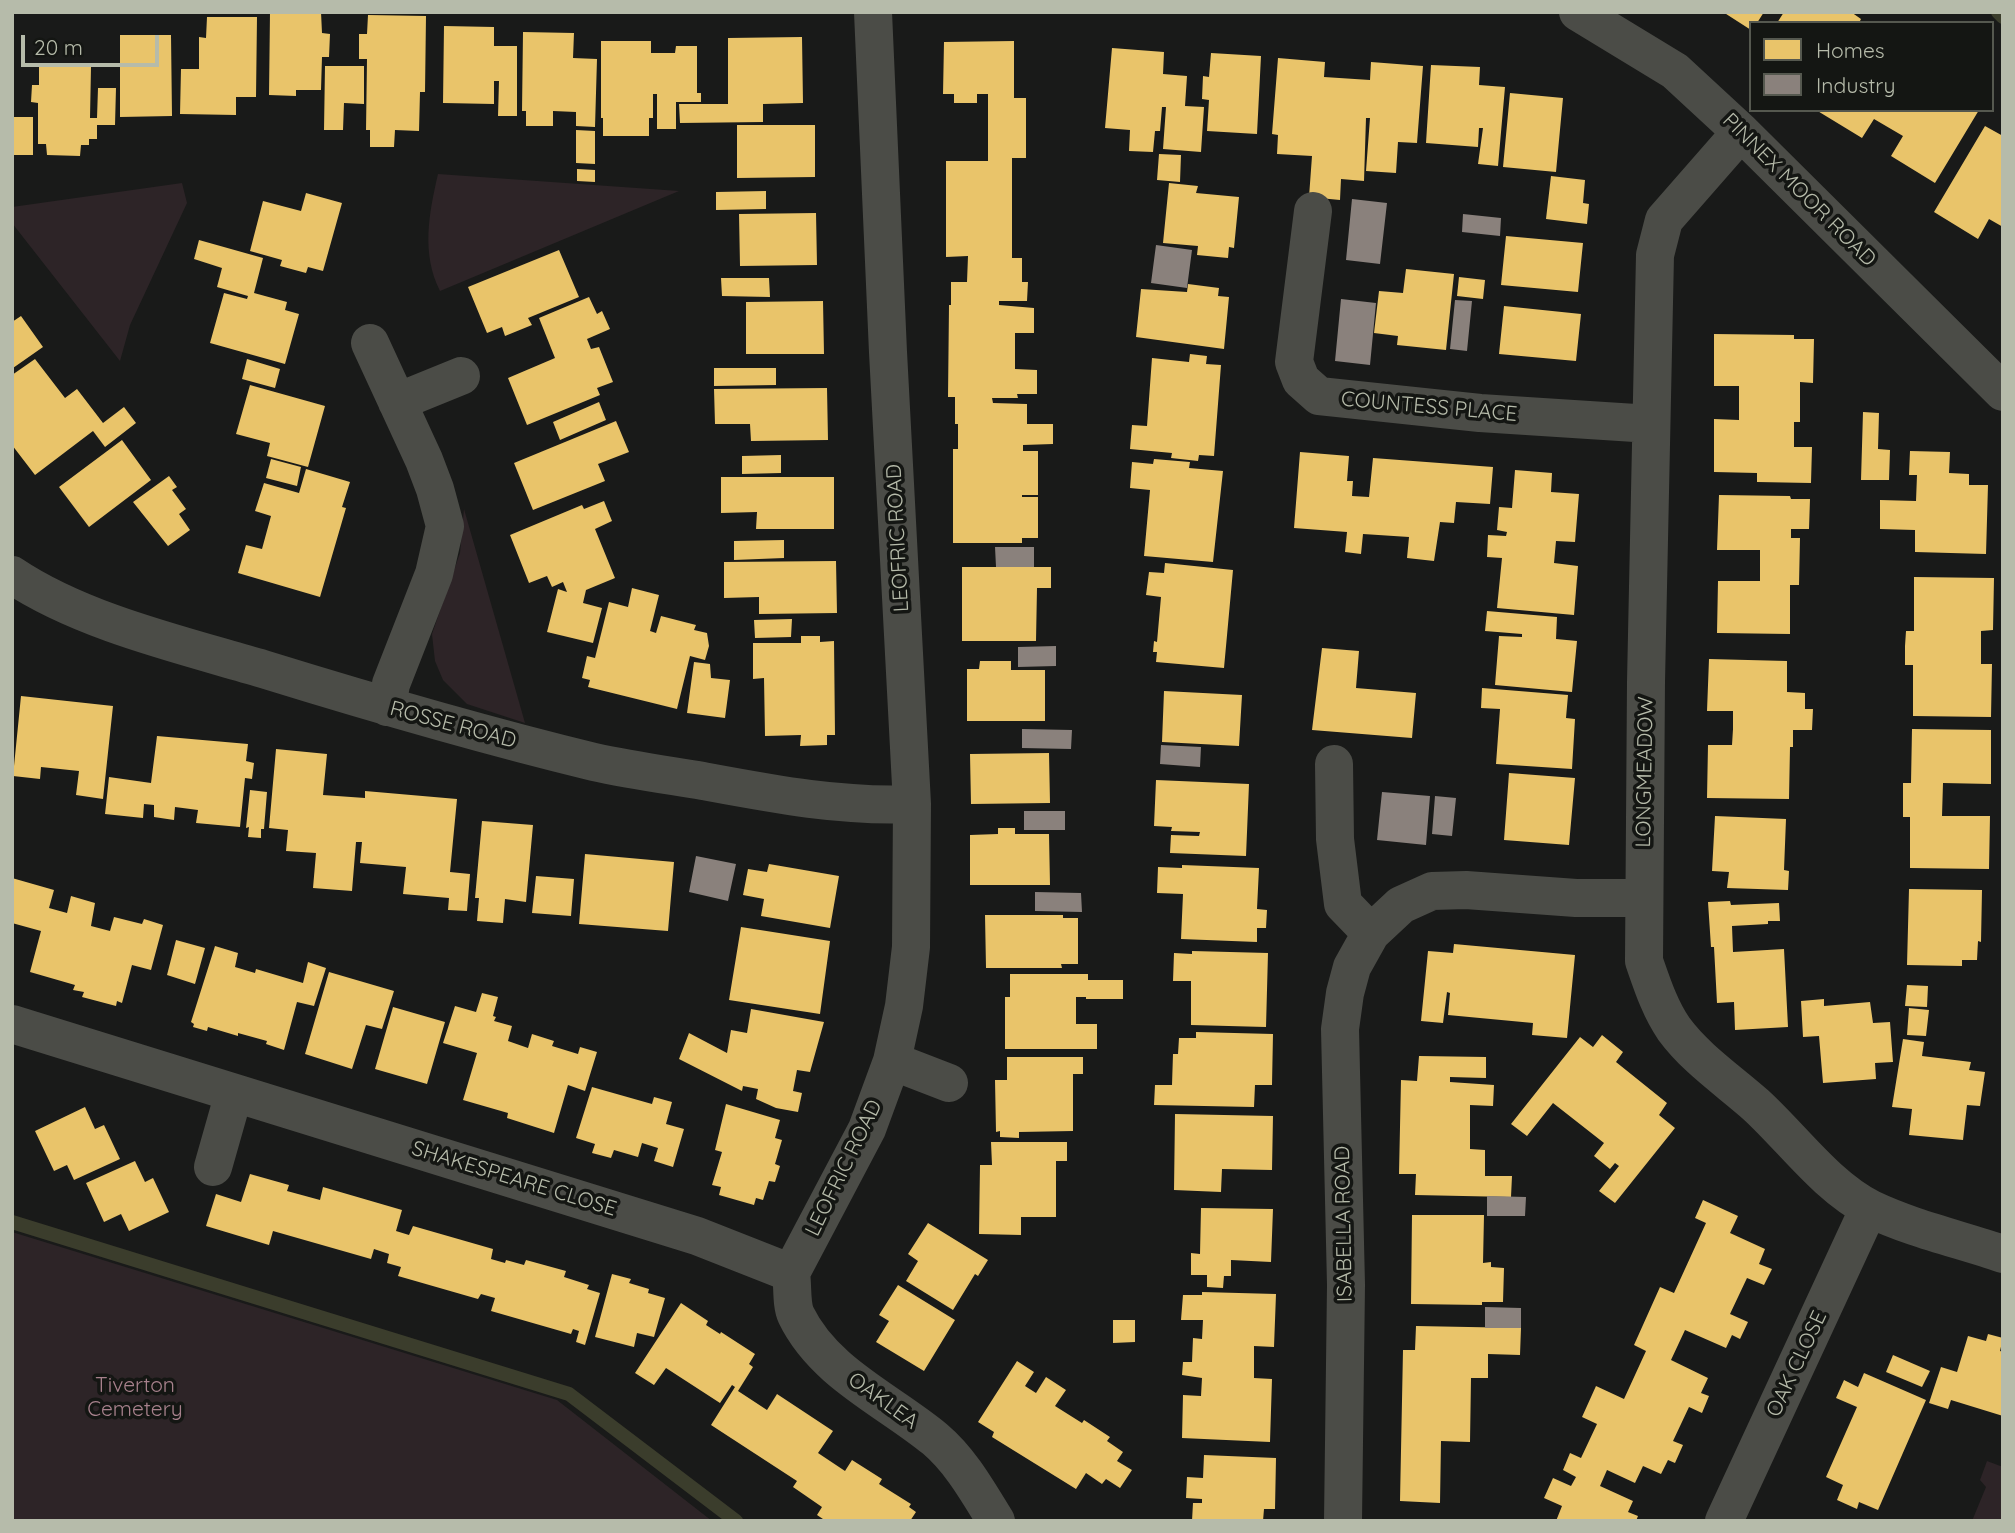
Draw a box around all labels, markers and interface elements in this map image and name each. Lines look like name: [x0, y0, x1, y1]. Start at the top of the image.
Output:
scale bar: [24, 21, 163, 65]
legend: [1749, 21, 1994, 112]
text: 20 m: [34, 34, 83, 60]
text: Homes: [1816, 37, 1885, 63]
text: Industry: [1816, 72, 1895, 98]
street label: PINNEX MOOR ROAD: [1717, 108, 1881, 272]
street label: COUNTESS PLACE: [1340, 387, 1518, 427]
street label: LEOFRIC ROAD: [882, 463, 914, 613]
street label: ROSSE ROAD: [387, 696, 519, 754]
street label: LONGMEADOW: [1631, 696, 1659, 848]
street label: LEOFRIC ROAD: [800, 1096, 888, 1240]
street label: SHAKESPEARE CLOSE: [409, 1136, 619, 1222]
street label: ISABELLA ROAD: [1330, 1146, 1358, 1302]
street label: OAK CLOSE: [1761, 1307, 1833, 1421]
street label: OAKLEA: [843, 1367, 923, 1435]
park label: Tiverton Cemetery: [87, 1373, 183, 1423]

